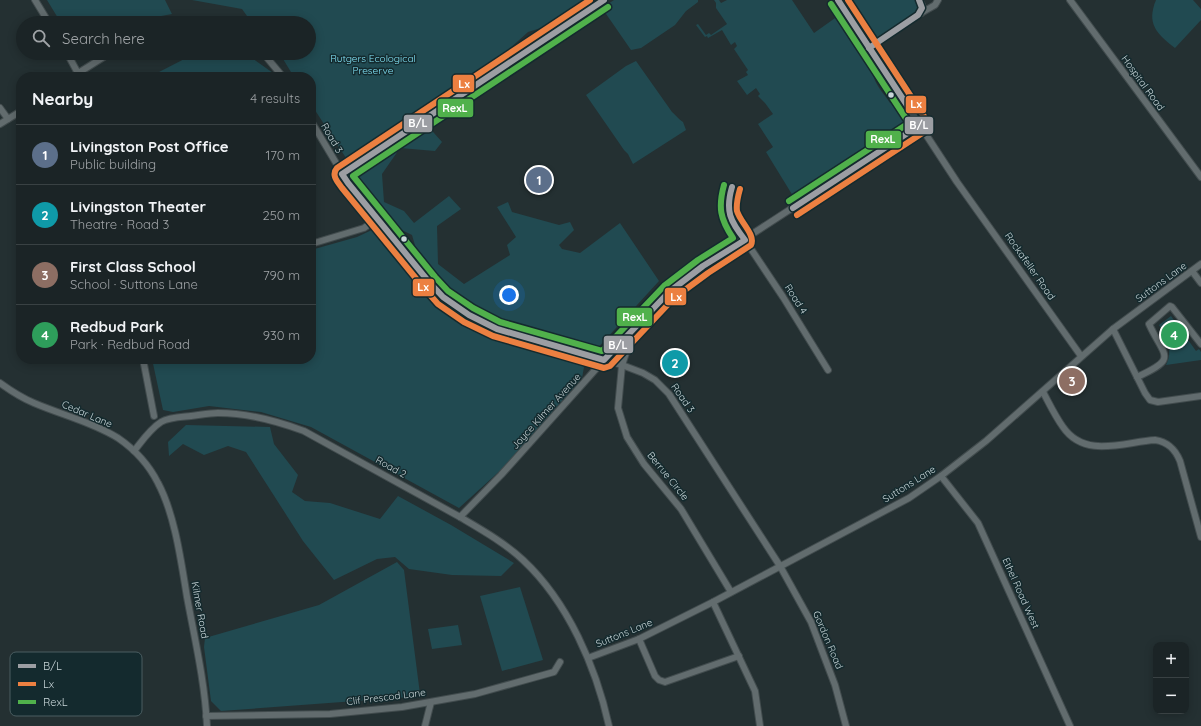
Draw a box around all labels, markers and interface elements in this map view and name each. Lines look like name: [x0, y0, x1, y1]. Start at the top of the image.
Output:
search box: [16, 16, 316, 60]
icon: search: [30, 27, 52, 49]
text: Search here: [62, 29, 145, 48]
park label: Rutgers Ecological Preserve: [330, 52, 416, 77]
street label: Hospital Road: [1119, 53, 1167, 113]
line badge: Lx: [452, 74, 475, 93]
text: Lx: [458, 77, 470, 91]
text: Nearby: [32, 88, 93, 109]
text: 4 results: [250, 90, 300, 106]
unlabelled marker: [886, 90, 896, 100]
line badge: Lx: [905, 95, 927, 114]
text: Lx: [910, 97, 922, 111]
line badge: RexL: [437, 98, 474, 118]
text: RexL: [442, 101, 468, 115]
line badge: B/L: [403, 114, 433, 133]
text: B/L: [408, 116, 428, 130]
line badge: B/L: [904, 116, 934, 135]
text: B/L: [909, 118, 929, 132]
street label: Road 3: [318, 121, 346, 155]
line badge: RexL: [865, 130, 902, 149]
text: RexL: [870, 132, 896, 146]
text: Livingston Post Office: [70, 137, 229, 156]
text: 1: [42, 147, 48, 163]
text: 170 m: [265, 147, 300, 163]
text: Public building: [70, 156, 156, 172]
pin: 1: [526, 165, 552, 195]
text: Livingston Theater: [70, 197, 206, 216]
text: 2: [41, 207, 49, 223]
text: 250 m: [263, 207, 300, 223]
text: Theatre · Road 3: [70, 216, 169, 232]
street label: Rockafeller Road: [1002, 230, 1058, 302]
unlabelled marker: [399, 234, 409, 244]
text: First Class School: [70, 257, 196, 276]
street label: Suttons Lane: [1133, 259, 1189, 305]
text: 3: [42, 267, 48, 283]
text: 790 m: [263, 267, 300, 283]
text: School · Suttons Lane: [70, 276, 198, 292]
line badge: Lx: [412, 278, 435, 297]
text: Lx: [417, 280, 429, 294]
street label: Road 4: [782, 282, 810, 316]
your location: [499, 285, 519, 305]
line badge: Lx: [664, 287, 687, 306]
text: Lx: [670, 290, 682, 304]
line badge: RexL: [616, 307, 653, 327]
text: RexL: [622, 310, 648, 324]
text: Redbud Park: [70, 317, 164, 336]
pin: 4: [1161, 320, 1187, 350]
text: 4: [41, 327, 49, 343]
text: 930 m: [263, 327, 300, 343]
line badge: B/L: [603, 335, 634, 354]
text: Park · Redbud Road: [70, 336, 190, 352]
text: B/L: [608, 338, 628, 352]
pin: 2: [662, 348, 688, 378]
pin: 3: [1059, 366, 1085, 396]
street label: Joyce Kilmer Avenue: [508, 370, 584, 452]
street label: Road 3: [668, 381, 698, 415]
street label: Cedar Lane: [60, 398, 115, 431]
street label: Berrue Circle: [644, 449, 692, 503]
street label: Road 2: [373, 453, 409, 481]
street label: Suttons Lane: [880, 462, 938, 505]
street label: Ethel Road West: [1000, 556, 1043, 631]
street label: Kilmer Road: [189, 581, 211, 639]
street label: Gordon Road: [810, 609, 846, 671]
street label: Suttons Lane: [594, 616, 655, 650]
map controls: [1153, 642, 1189, 714]
button: +: [1153, 642, 1189, 678]
legend: [10, 652, 142, 716]
text: B/L: [43, 659, 62, 673]
text: Lx: [43, 677, 54, 691]
button: −: [1153, 678, 1189, 714]
street label: Clif Prescod Lane: [345, 686, 427, 708]
text: RexL: [43, 695, 68, 709]

